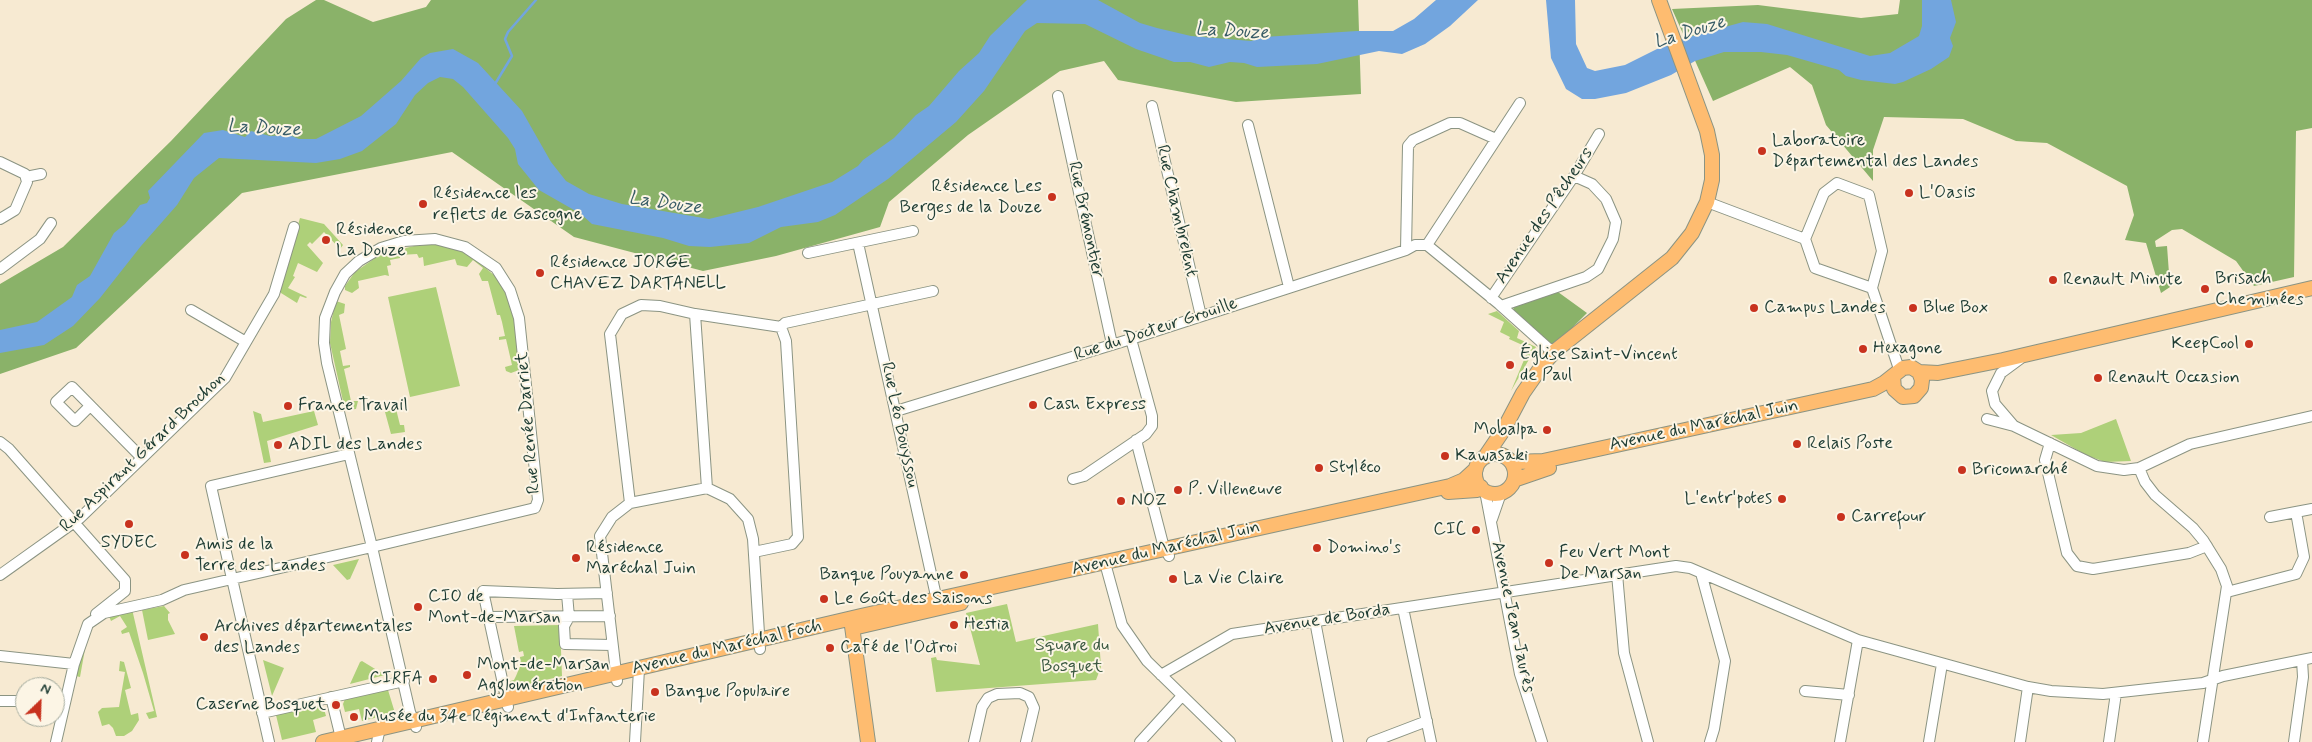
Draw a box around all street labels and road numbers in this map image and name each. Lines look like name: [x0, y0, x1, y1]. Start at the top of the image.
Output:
street label: Rue Chambrelent: [1150, 143, 1202, 279]
street label: Avenue des Pêcheurs: [1491, 144, 1599, 288]
street label: Rue Brémontier: [1062, 160, 1108, 280]
street label: Rue du Docteur Grouille: [1071, 293, 1241, 367]
street label: Rue Renée Darriet: [512, 351, 546, 495]
street label: Rue Léo Bouyssou: [875, 360, 923, 490]
street label: Rue Aspirant Gérard Brochon: [56, 368, 230, 538]
street label: Avenue du Maréchal Juin: [1608, 395, 1800, 457]
street label: Avenue du Maréchal Juin: [1070, 517, 1262, 581]
street label: Avenue Jean Jaurès: [1485, 539, 1539, 695]
street label: Avenue de Borda: [1262, 599, 1392, 641]
street label: Avenue du Maréchal Foch: [630, 616, 824, 680]

